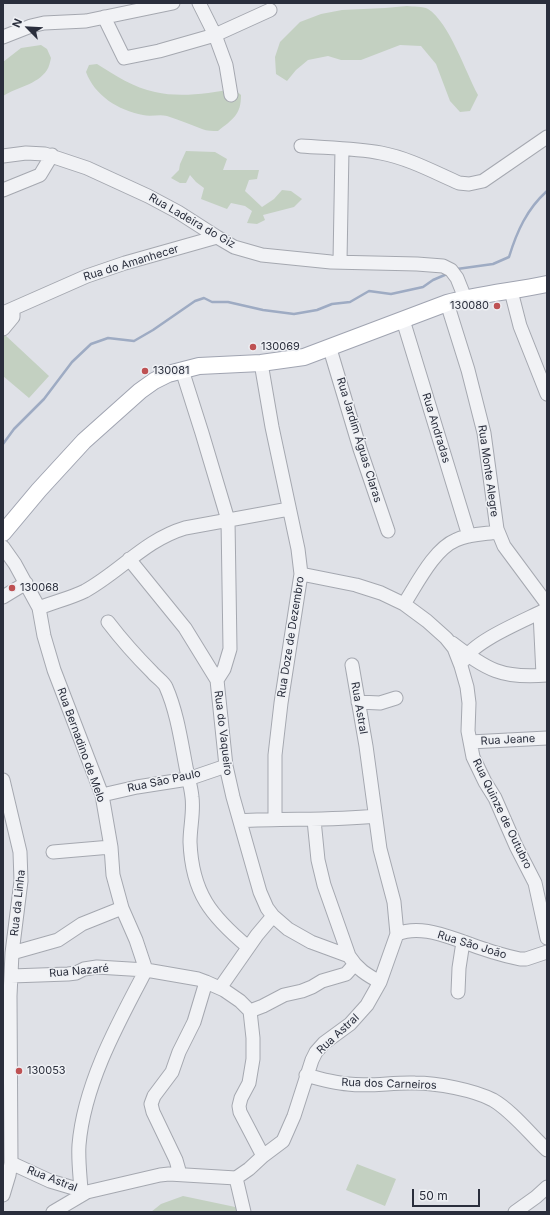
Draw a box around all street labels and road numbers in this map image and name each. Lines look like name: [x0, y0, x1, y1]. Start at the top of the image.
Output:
street label: Rua Ladeira do Giz: [146, 191, 238, 251]
street label: Rua do Amanhecer: [82, 242, 180, 284]
street label: Rua Jardim Águas Claras: [334, 376, 384, 504]
street label: Rua Andradas: [419, 391, 453, 465]
street label: Rua Monte Alegre: [475, 424, 501, 518]
street label: Rua Doze de Dezembro: [275, 576, 307, 698]
street label: Rua Astral: [348, 681, 370, 735]
street label: Rua Bernadino de Melo: [54, 686, 108, 804]
street label: Rua do Vaqueiro: [211, 690, 235, 776]
street label: Rua Jeane: [480, 732, 536, 748]
street label: Rua Quinze de Outubro: [470, 757, 534, 871]
street label: Rua São Paulo: [126, 767, 202, 795]
street label: Rua da Linha: [8, 869, 28, 937]
street label: Rua São João: [436, 928, 508, 962]
street label: Rua Nazaré: [49, 962, 109, 980]
street label: Rua Astral: [314, 1011, 362, 1057]
street label: Rua dos Carneiros: [341, 1076, 437, 1092]
street label: Rua Astral: [25, 1163, 79, 1195]

